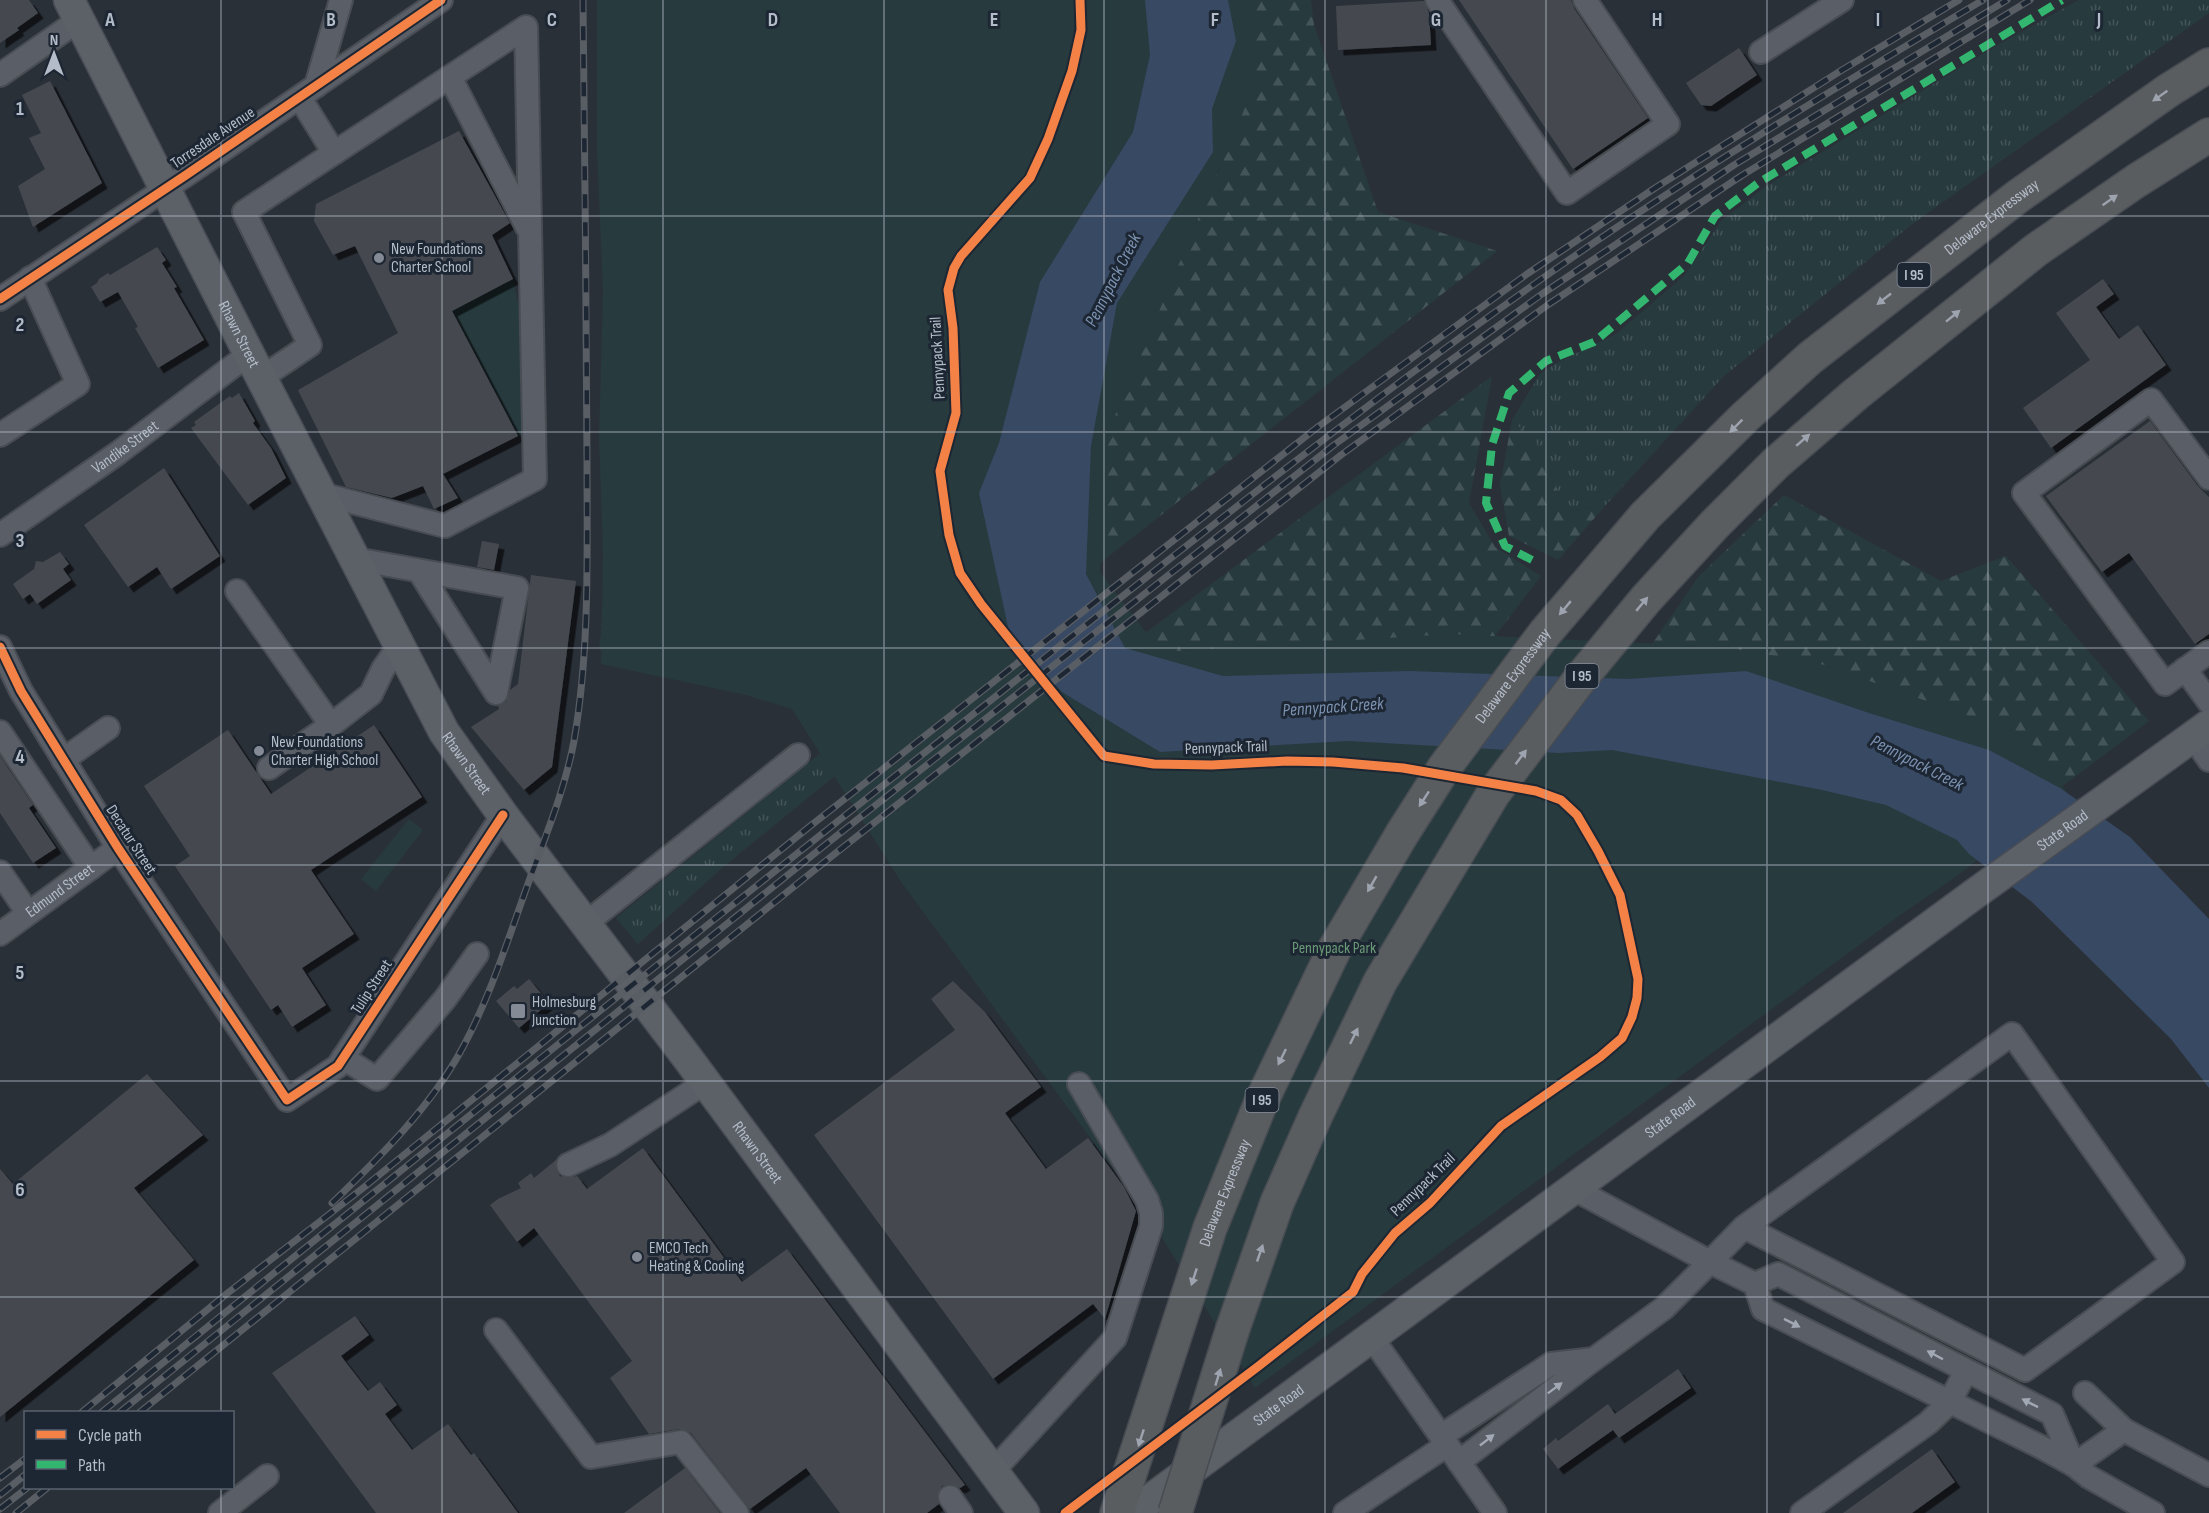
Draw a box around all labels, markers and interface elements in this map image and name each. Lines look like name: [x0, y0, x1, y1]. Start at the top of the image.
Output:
text: A: [104, 8, 115, 32]
text: B: [326, 8, 336, 32]
text: C: [547, 8, 557, 32]
text: D: [768, 8, 778, 32]
text: E: [990, 8, 998, 32]
text: F: [1211, 8, 1219, 32]
text: G: [1431, 8, 1441, 32]
text: H: [1652, 8, 1662, 32]
text: I: [1876, 8, 1880, 32]
text: J: [2096, 8, 2101, 32]
north arrow: [24, 24, 84, 84]
text: N: [50, 31, 58, 50]
one-way arrow: [2152, 90, 2168, 101]
text: 1: [16, 97, 24, 121]
street label: Torresdale Avenue: [167, 103, 259, 173]
street label: Delaware Expressway: [1941, 175, 2043, 259]
one-way arrow: [2101, 194, 2117, 206]
water label: Pennypack Creek: [1081, 229, 1146, 330]
place label: New Foundations Charter School: [391, 240, 483, 277]
marker: New Foundations Charter School: [372, 251, 386, 265]
road number: I 95: [1898, 263, 1930, 287]
one-way arrow: [1877, 292, 1892, 304]
street label: Rhawn Street: [214, 298, 264, 371]
one-way arrow: [1945, 309, 1961, 322]
text: 2: [16, 313, 24, 337]
street label: Pennypack Trail: [926, 316, 950, 400]
street label: Vandike Street: [88, 416, 162, 478]
one-way arrow: [1730, 418, 1744, 432]
one-way arrow: [1795, 434, 1810, 447]
text: 3: [16, 529, 25, 553]
one-way arrow: [1635, 596, 1648, 612]
one-way arrow: [1559, 600, 1572, 615]
street label: Delaware Expressway: [1471, 624, 1554, 727]
road number: I 95: [1566, 664, 1598, 688]
water label: Pennypack Creek: [1282, 693, 1386, 721]
street label: Rhawn Street: [438, 728, 495, 799]
water label: Pennypack Creek: [1867, 731, 1968, 796]
place label: New Foundations Charter High School: [271, 733, 378, 770]
street label: Pennypack Trail: [1184, 737, 1268, 759]
marker: New Foundations Charter High School: [252, 744, 266, 758]
text: 4: [15, 745, 25, 769]
one-way arrow: [1514, 750, 1526, 765]
one-way arrow: [1419, 791, 1430, 807]
street label: Decatur Street: [101, 802, 161, 878]
street label: State Road: [2033, 806, 2092, 855]
street label: Edmund Street: [22, 859, 98, 922]
one-way arrow: [1367, 876, 1378, 892]
park label: Pennypack Park: [1292, 939, 1376, 958]
street label: Tulip Street: [347, 956, 397, 1018]
text: 5: [16, 961, 25, 985]
place label: Holmesburg Junction: [531, 993, 596, 1030]
marker: Holmesburg Junction: [509, 1002, 527, 1020]
one-way arrow: [1349, 1027, 1358, 1044]
one-way arrow: [1278, 1048, 1288, 1066]
road number: I 95: [1246, 1088, 1278, 1112]
street label: State Road: [1641, 1093, 1699, 1142]
street label: Rhawn Street: [728, 1118, 787, 1187]
street label: Delaware Expressway: [1195, 1136, 1255, 1249]
street label: Pennypack Trail: [1387, 1149, 1459, 1221]
text: 6: [15, 1178, 25, 1202]
place label: EMCO Tech Heating & Cooling: [649, 1239, 744, 1276]
one-way arrow: [1255, 1244, 1265, 1262]
marker: EMCO Tech Heating & Cooling: [630, 1250, 644, 1264]
one-way arrow: [1189, 1268, 1198, 1286]
one-way arrow: [1783, 1319, 1800, 1328]
one-way arrow: [1926, 1350, 1944, 1360]
one-way arrow: [1214, 1368, 1223, 1386]
street label: State Road: [1250, 1380, 1308, 1430]
one-way arrow: [1547, 1382, 1563, 1395]
one-way arrow: [2022, 1398, 2039, 1408]
legend: [24, 1411, 234, 1489]
text: Cycle path: [78, 1425, 142, 1446]
one-way arrow: [1136, 1429, 1146, 1447]
one-way arrow: [1479, 1434, 1495, 1446]
text: Path: [78, 1455, 106, 1476]

